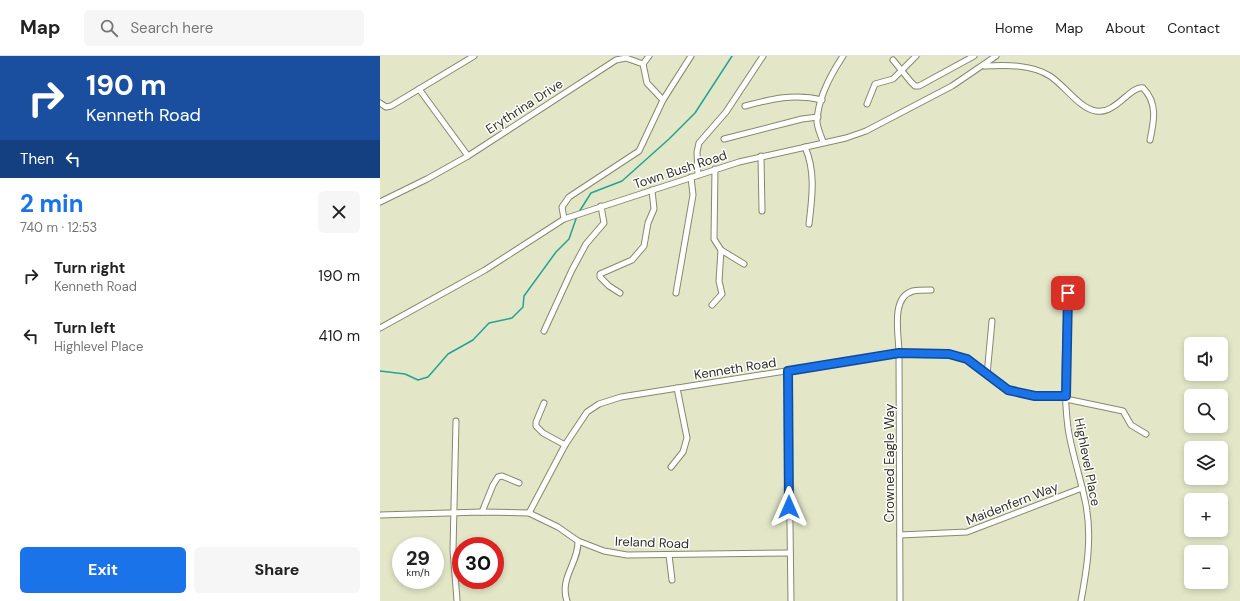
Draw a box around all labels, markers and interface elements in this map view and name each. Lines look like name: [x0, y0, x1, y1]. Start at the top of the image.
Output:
search box: [84, 10, 364, 46]
text: Map: [20, 15, 60, 40]
icon: search: [98, 17, 120, 39]
text: Search here: [130, 18, 213, 38]
text: Home: [995, 19, 1033, 37]
text: Map: [1055, 19, 1083, 37]
text: About: [1105, 19, 1145, 37]
text: Contact: [1167, 19, 1220, 37]
text: 190 m: [86, 67, 167, 104]
icon: right: [20, 72, 72, 124]
street label: Erythrina Drive: [482, 75, 566, 138]
text: Kenneth Road: [86, 103, 201, 127]
street label: Town Bush Road: [631, 146, 729, 193]
icon: left: [62, 148, 84, 170]
text: Then: [20, 149, 54, 169]
text: 2 min: [20, 188, 83, 219]
button: close: [318, 191, 360, 233]
text: 740 m · 12:53: [20, 219, 97, 236]
text: Turn right: [54, 258, 125, 278]
icon: right: [20, 265, 42, 287]
text: 190 m: [318, 266, 360, 286]
pin: [1051, 276, 1085, 310]
text: Kenneth Road: [54, 278, 137, 295]
icon: arrive: [1057, 282, 1079, 304]
text: Turn left: [54, 318, 115, 338]
icon: left: [20, 325, 42, 347]
text: 410 m: [319, 326, 360, 346]
map controls: [1184, 337, 1228, 589]
button: sound: [1184, 337, 1228, 381]
text: Highlevel Place: [54, 338, 143, 355]
street label: Kenneth Road: [693, 354, 777, 383]
button: search: [1184, 389, 1228, 433]
street label: Crowned Eagle Way: [881, 403, 898, 523]
street label: Highlevel Place: [1071, 417, 1104, 508]
button: layers: [1184, 441, 1228, 485]
street label: Maidenfern Way: [964, 478, 1061, 529]
position arrow: [768, 486, 810, 528]
button: +: [1184, 493, 1228, 537]
street label: Ireland Road: [615, 533, 689, 552]
speed limit sign: 30: [452, 537, 504, 589]
text: 29: [406, 545, 430, 571]
button: −: [1184, 545, 1228, 589]
button: Exit: [20, 547, 186, 593]
button: Share: [194, 547, 360, 593]
text: km/h: [406, 566, 430, 579]

